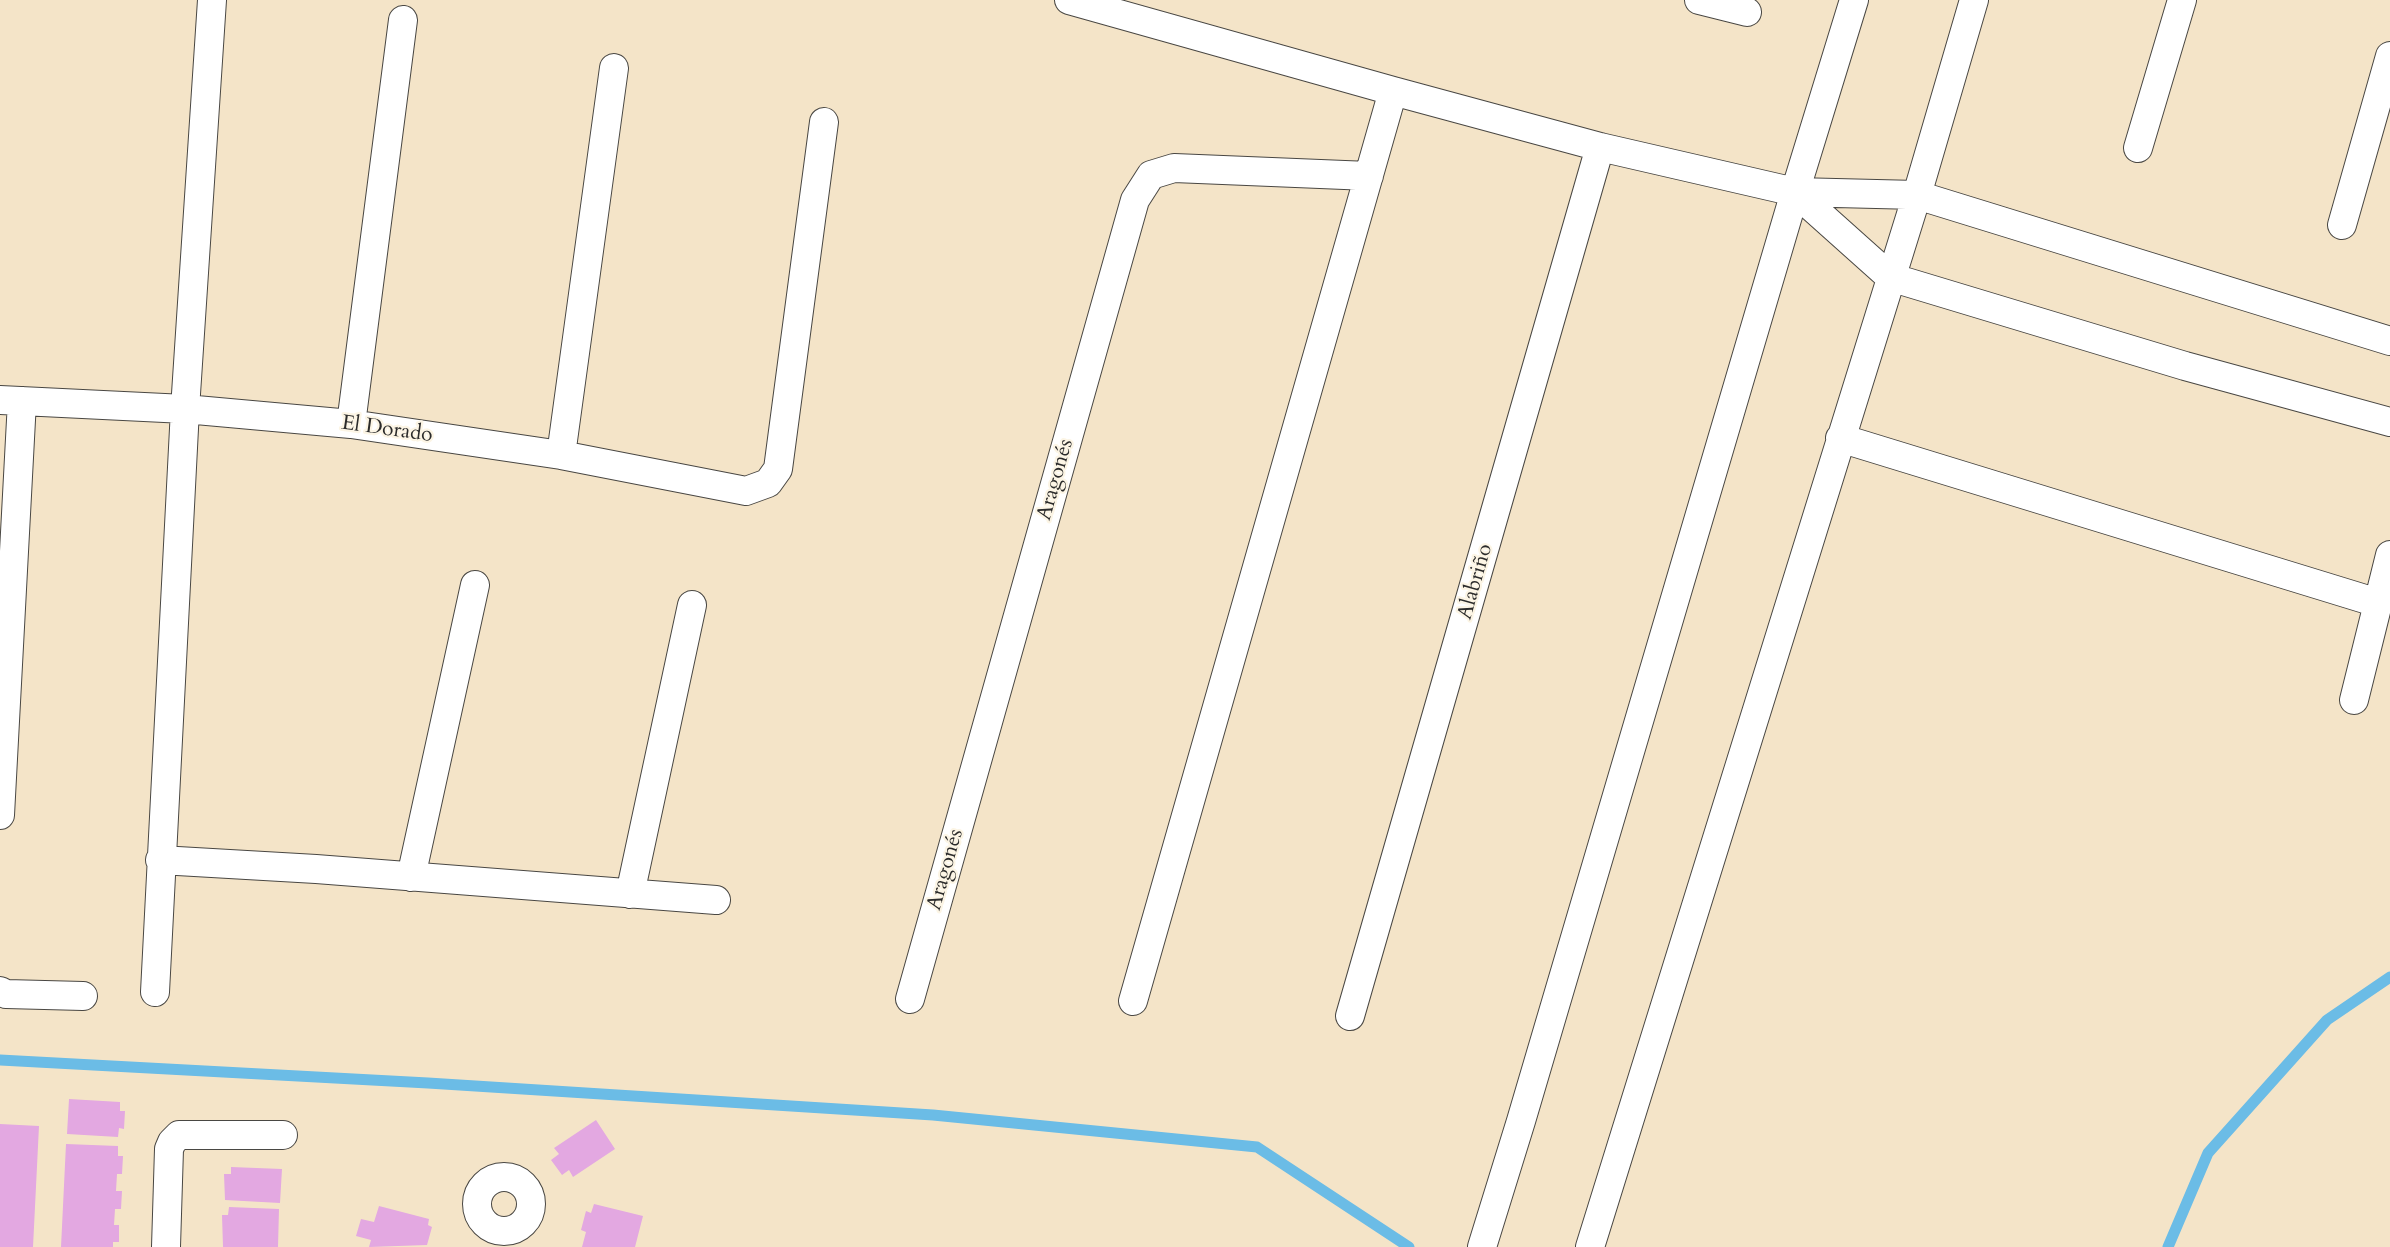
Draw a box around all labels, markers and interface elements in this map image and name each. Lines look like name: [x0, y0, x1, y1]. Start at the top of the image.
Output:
street label: El Dorado: [340, 411, 434, 449]
street label: Aragonés: [1032, 436, 1080, 524]
street label: Alabriño: [1453, 541, 1499, 623]
street label: Aragonés: [922, 826, 970, 914]

